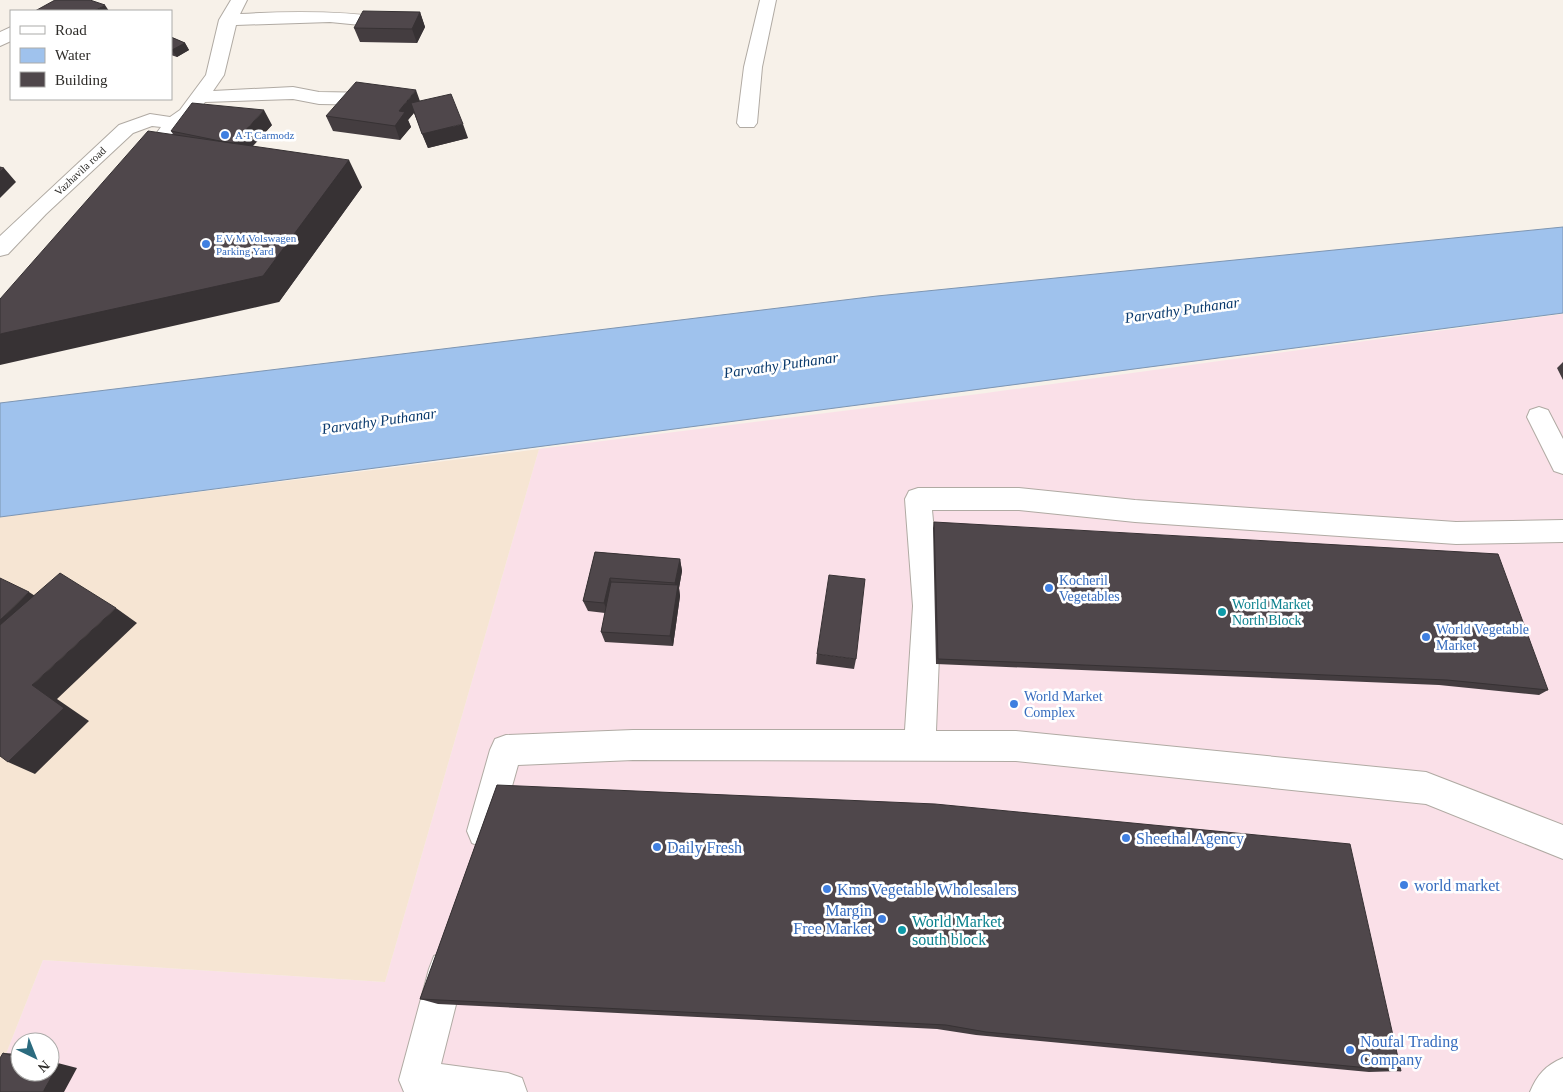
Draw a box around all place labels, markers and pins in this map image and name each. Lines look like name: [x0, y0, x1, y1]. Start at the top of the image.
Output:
marker: A T Carmodz: [219, 129, 231, 141]
place label: A T Carmodz: [235, 129, 295, 141]
place label: E V M Volswagen Parking Yard: [216, 232, 297, 257]
marker: E V M Volswagen Parking Yard: [200, 238, 212, 250]
place label: Kocheril Vegetables: [1059, 573, 1120, 604]
marker: Kocheril Vegetables: [1043, 582, 1055, 594]
place label: World Market North Block: [1232, 597, 1311, 628]
marker: World Market North Block: [1216, 606, 1228, 618]
place label: World Vegetable Market: [1436, 622, 1529, 653]
marker: World Vegetable Market: [1420, 631, 1432, 643]
place label: World Market Complex: [1024, 689, 1103, 720]
marker: World Market Complex: [1008, 698, 1020, 710]
place label: Sheethal Agency: [1136, 830, 1244, 848]
marker: Sheethal Agency: [1120, 832, 1132, 844]
place label: Daily Fresh: [667, 839, 742, 857]
marker: Daily Fresh: [651, 841, 663, 853]
place label: world market: [1414, 877, 1500, 894]
marker: world market: [1398, 879, 1410, 891]
place label: Kms Vegetable Wholesalers: [837, 881, 1017, 899]
marker: Kms Vegetable Wholesalers: [821, 883, 833, 895]
place label: Margin Free Market: [793, 902, 873, 937]
marker: Margin Free Market: [876, 913, 888, 925]
place label: World Market south block: [912, 913, 1002, 948]
marker: World Market south block: [896, 924, 908, 936]
place label: Noufal Trading Company: [1360, 1033, 1458, 1069]
marker: Noufal Trading Company: [1344, 1044, 1356, 1056]

